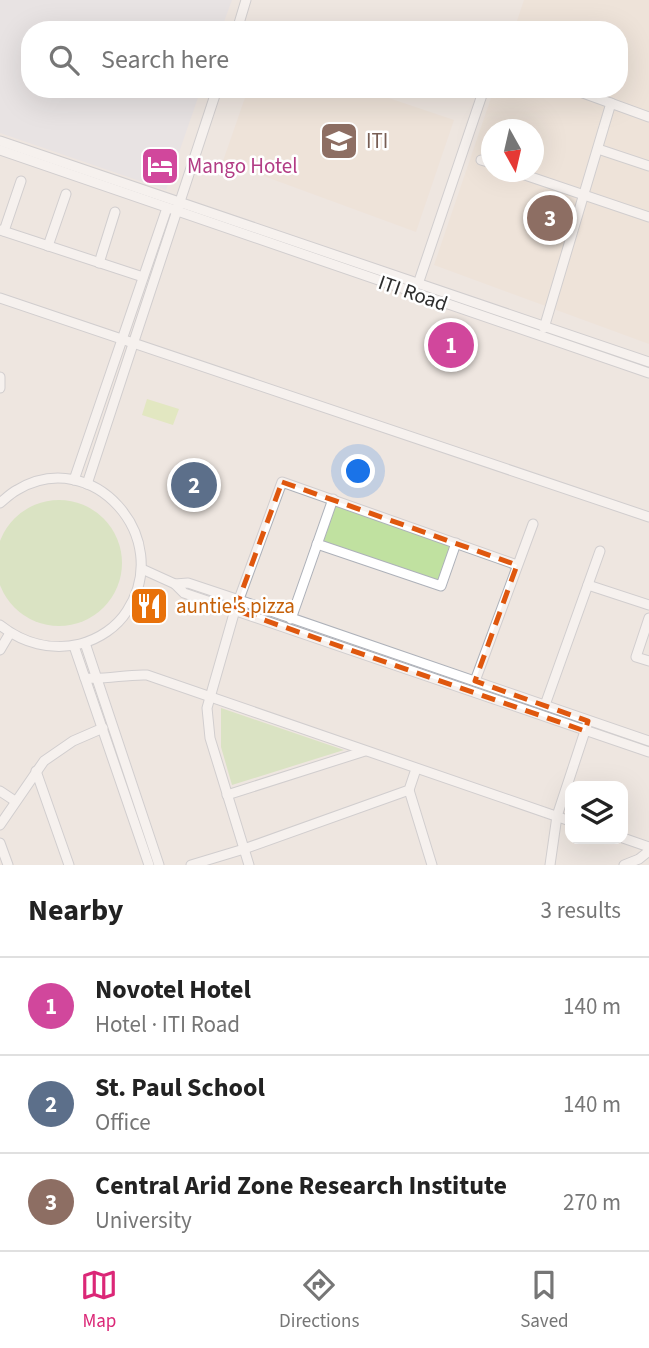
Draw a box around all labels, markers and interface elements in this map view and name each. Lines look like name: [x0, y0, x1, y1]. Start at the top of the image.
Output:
search box: [21, 21, 628, 98]
icon: search: [45, 41, 83, 79]
text: Search here: [101, 41, 229, 78]
north arrow: [481, 119, 544, 182]
school or university icon: ITI: [318, 120, 360, 162]
place label: ITI: [366, 126, 388, 156]
hotel icon: Mango Hotel: [139, 145, 181, 187]
place label: Mango Hotel: [187, 151, 298, 181]
pin: 3: [527, 192, 573, 244]
street label: ITI Road: [374, 267, 452, 319]
pin: 1: [428, 319, 474, 371]
your location: [341, 454, 375, 488]
pin: 2: [171, 459, 217, 511]
restaurant icon: auntie's pizza: [128, 585, 170, 627]
place label: auntie's pizza: [176, 591, 295, 621]
map controls: [565, 781, 628, 844]
button: layers: [565, 781, 628, 844]
text: Nearby: [28, 889, 123, 932]
text: 3 results: [541, 894, 621, 927]
text: Novotel Hotel: [95, 971, 251, 1008]
text: 1: [45, 990, 57, 1023]
text: 140 m: [563, 990, 621, 1023]
text: Hotel · ITI Road: [95, 1008, 240, 1041]
text: St. Paul School: [95, 1069, 265, 1106]
text: 2: [45, 1088, 57, 1121]
text: 140 m: [563, 1088, 621, 1121]
text: Office: [95, 1106, 151, 1139]
text: Central Arid Zone Research Institute: [95, 1167, 507, 1204]
text: 3: [45, 1186, 57, 1219]
text: 270 m: [563, 1186, 621, 1219]
text: University: [95, 1204, 192, 1237]
tab: Map: [80, 1266, 118, 1335]
tab: Directions: [279, 1266, 359, 1335]
tab: Saved: [520, 1266, 569, 1335]

